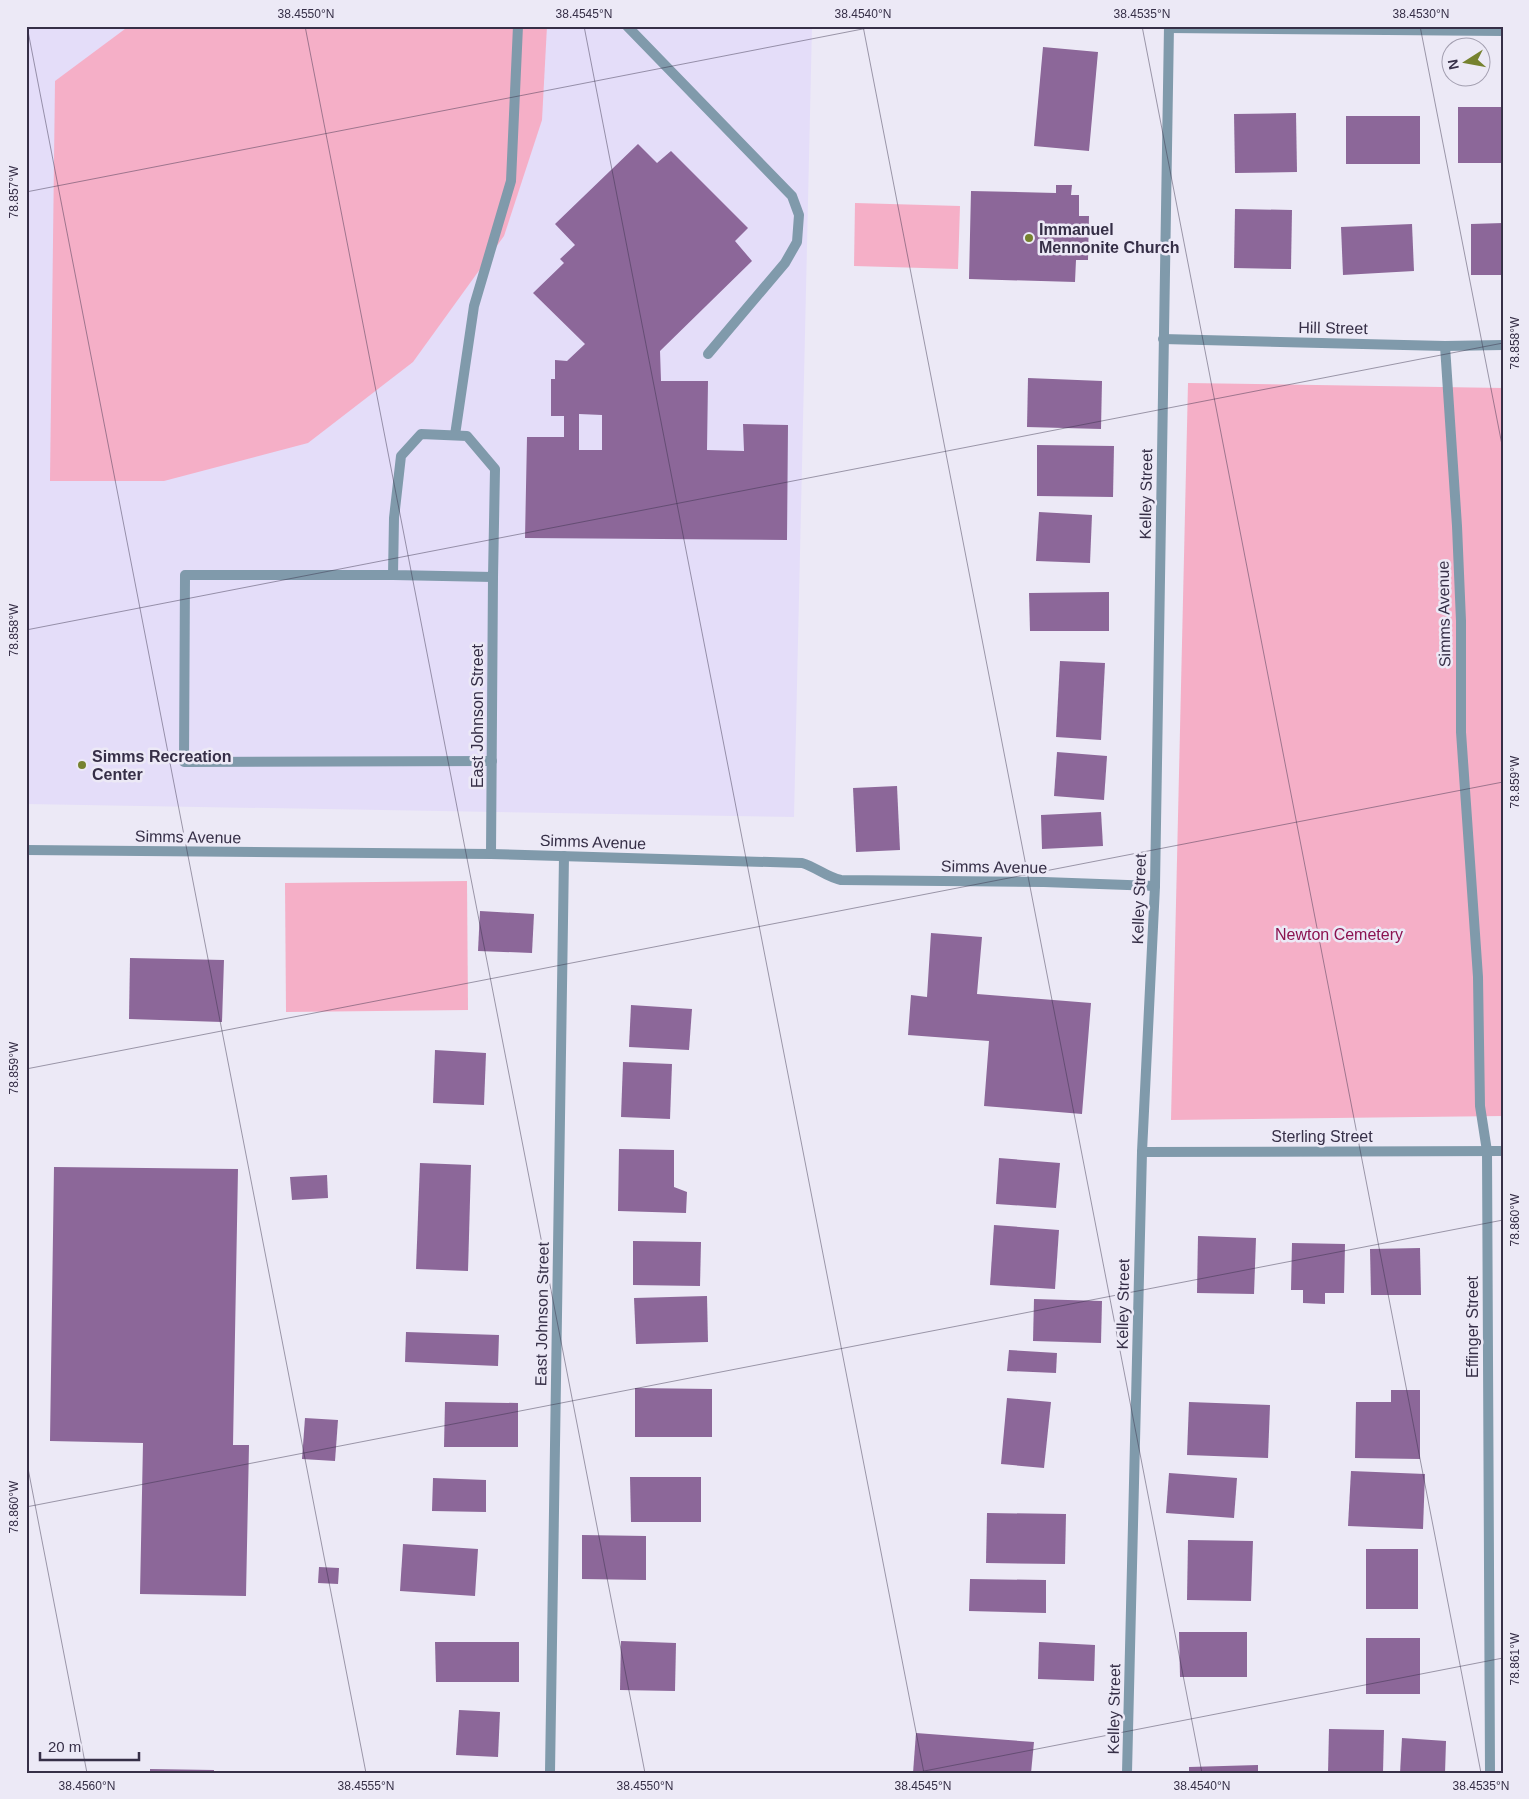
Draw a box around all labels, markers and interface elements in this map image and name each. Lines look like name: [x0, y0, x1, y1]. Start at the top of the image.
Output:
text: 38.4550°N: [278, 7, 334, 21]
text: 38.4545°N: [556, 7, 612, 21]
text: 38.4540°N: [835, 7, 891, 21]
text: 38.4535°N: [1114, 7, 1170, 21]
text: 38.4530°N: [1393, 7, 1449, 21]
north arrow: [1442, 38, 1492, 88]
text: N: [1444, 58, 1462, 71]
text: 78.857°W: [7, 165, 21, 218]
place label: Immanuel Mennonite Church: [1039, 221, 1179, 256]
marker: Immanuel Mennonite Church: [1023, 232, 1035, 244]
text: 78.858°W: [1508, 316, 1522, 369]
street label: Hill Street: [1298, 319, 1368, 337]
street label: Kelley Street: [1137, 448, 1155, 540]
street label: Simms Avenue: [1435, 561, 1453, 667]
text: 78.858°W: [7, 603, 21, 656]
street label: East Johnson Street: [469, 643, 486, 788]
place label: Simms Recreation Center: [92, 748, 232, 783]
text: 78.859°W: [1508, 755, 1522, 808]
marker: Simms Recreation Center: [76, 759, 88, 771]
street label: Simms Avenue: [135, 828, 241, 846]
street label: Simms Avenue: [540, 832, 647, 852]
street label: Kelley Street: [1129, 853, 1149, 945]
street label: Simms Avenue: [941, 858, 1047, 876]
park label: Newton Cemetery: [1275, 926, 1403, 943]
text: 78.859°W: [7, 1041, 21, 1094]
street label: Sterling Street: [1271, 1128, 1373, 1145]
text: 78.860°W: [1508, 1193, 1522, 1246]
street label: East Johnson Street: [532, 1241, 552, 1386]
street label: Kelley Street: [1114, 1258, 1132, 1350]
street label: Effinger Street: [1464, 1275, 1481, 1378]
text: 78.860°W: [7, 1480, 21, 1533]
text: 78.861°W: [1508, 1632, 1522, 1685]
street label: Kelley Street: [1105, 1663, 1123, 1755]
scale bar: [40, 1729, 139, 1761]
text: 20 m: [48, 1738, 81, 1755]
text: 38.4560°N: [59, 1779, 115, 1793]
text: 38.4555°N: [338, 1779, 394, 1793]
text: 38.4550°N: [617, 1779, 673, 1793]
text: 38.4545°N: [895, 1779, 951, 1793]
text: 38.4540°N: [1174, 1779, 1230, 1793]
text: 38.4535°N: [1453, 1779, 1509, 1793]

